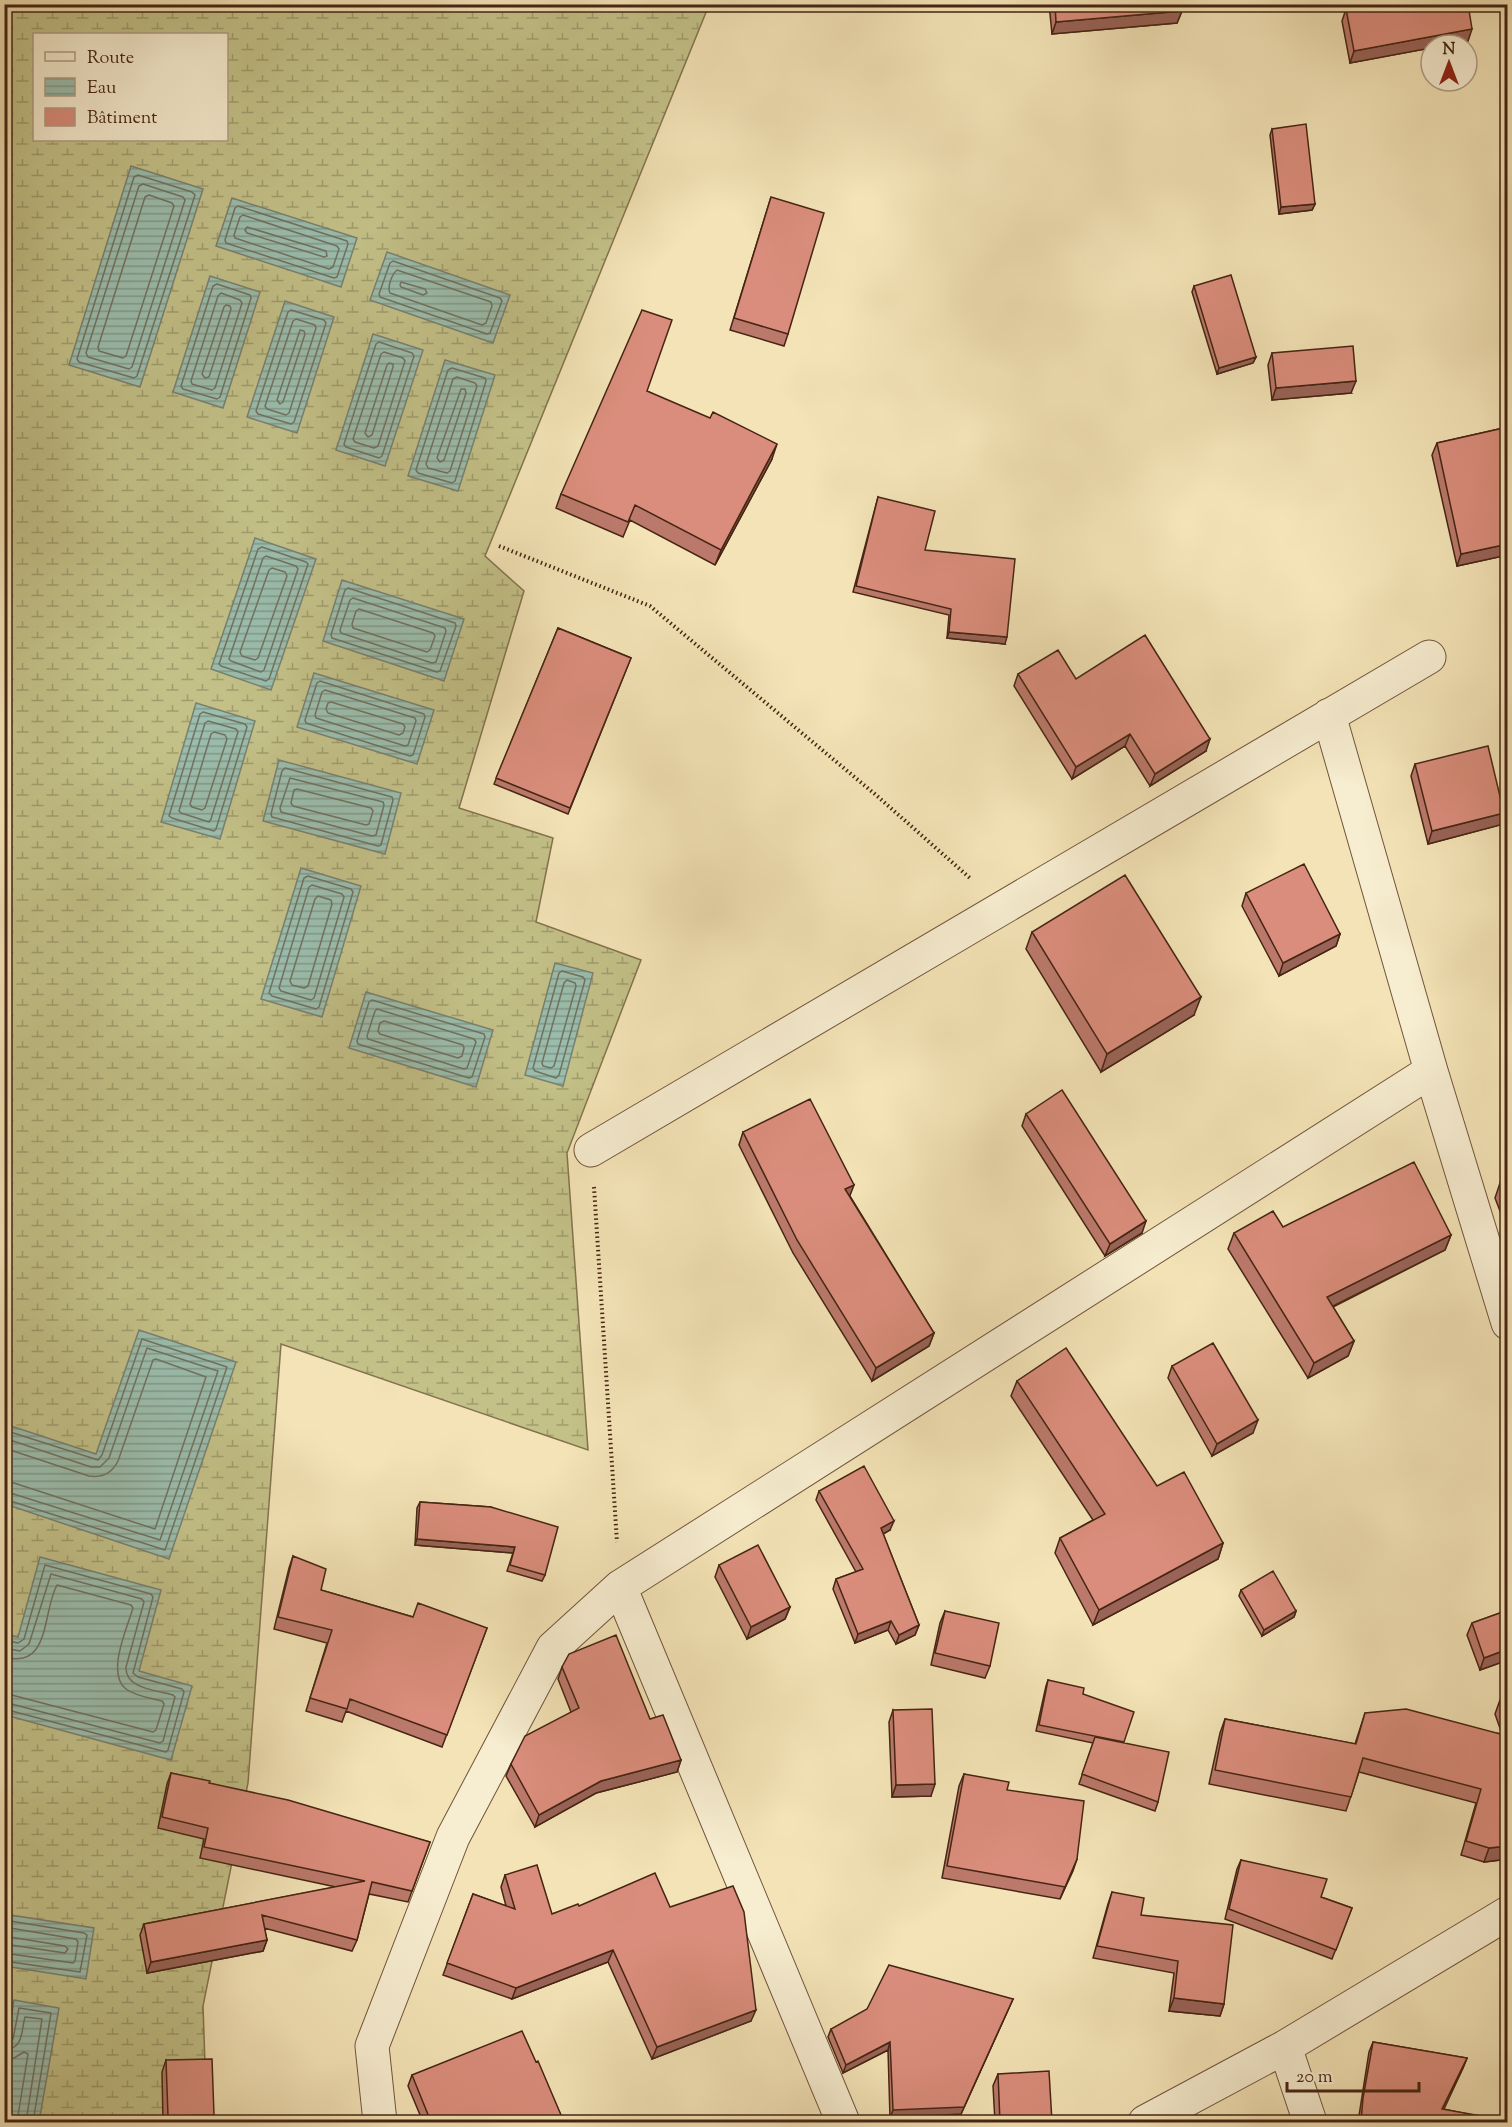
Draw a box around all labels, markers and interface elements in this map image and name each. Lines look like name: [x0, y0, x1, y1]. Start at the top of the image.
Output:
legend: [33, 33, 228, 141]
north arrow: [1419, 33, 1479, 93]
text: N: [1443, 39, 1456, 62]
text: Route: [87, 46, 134, 72]
text: Eau: [87, 76, 116, 102]
text: Bâtiment: [87, 106, 157, 132]
scale bar: [1287, 2055, 1419, 2093]
text: 20 m: [1296, 2065, 1333, 2091]

